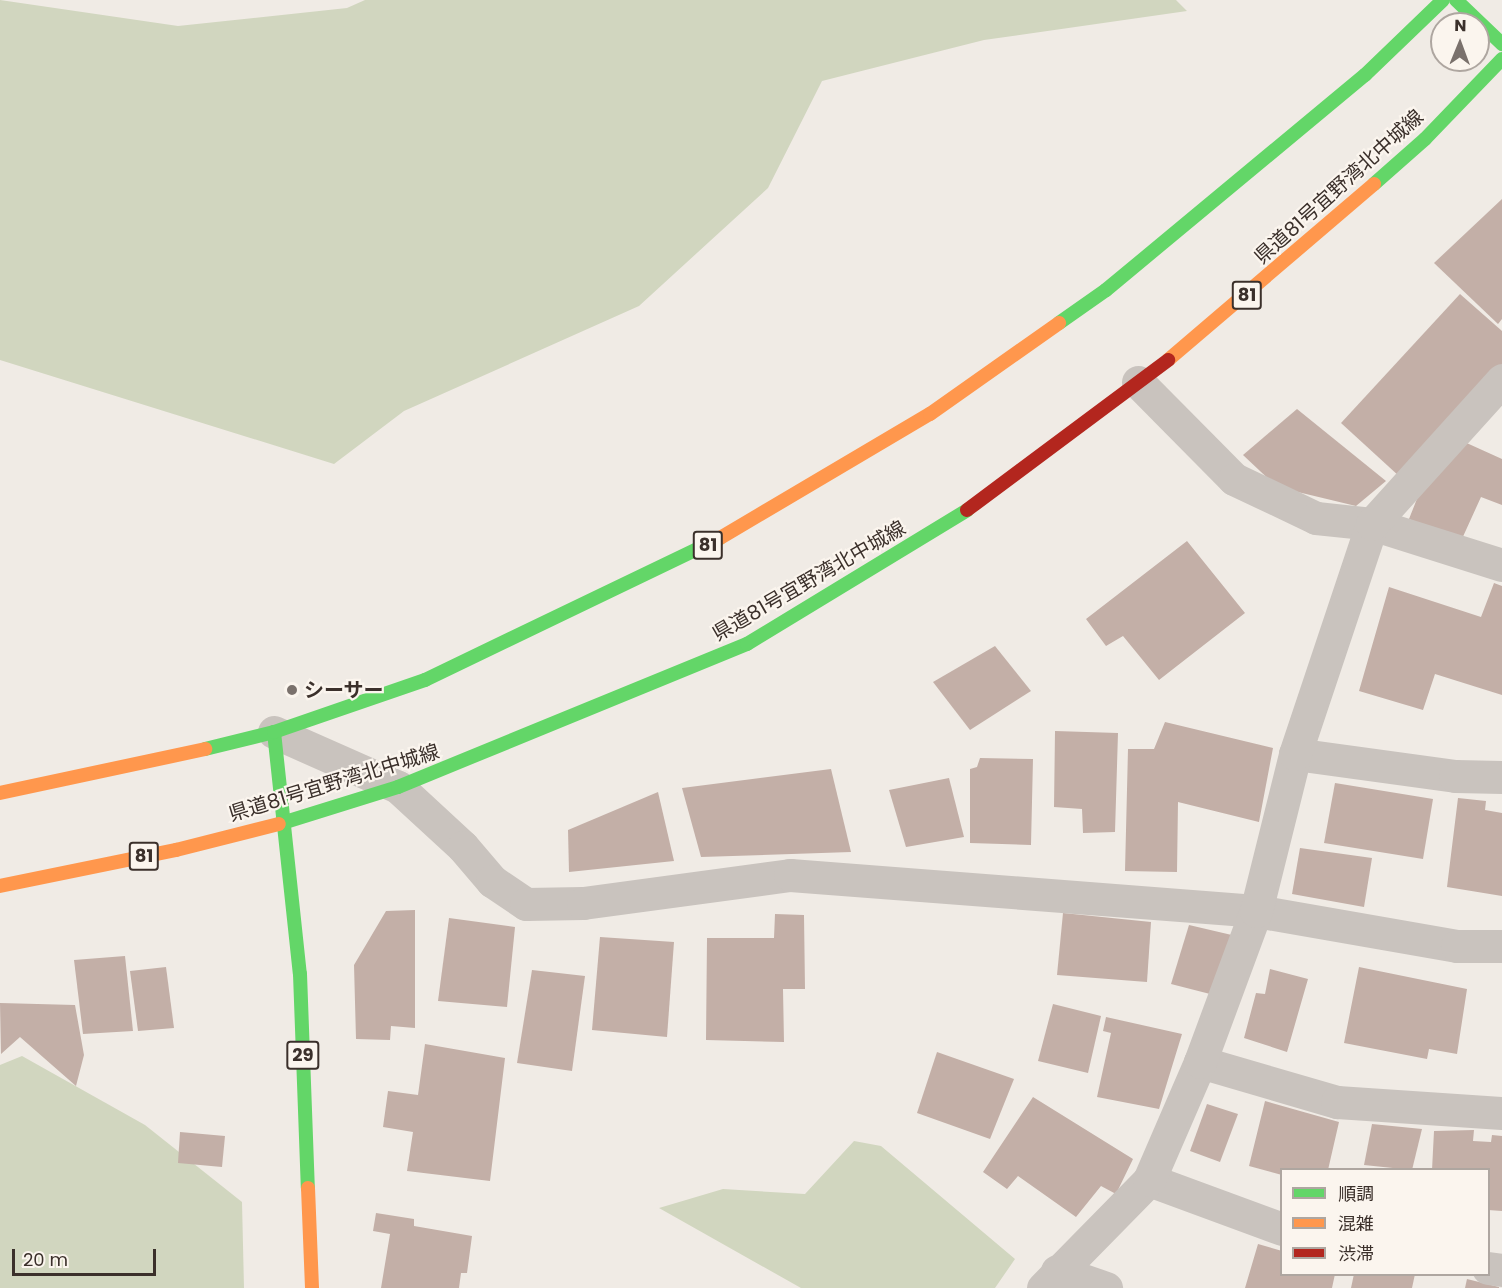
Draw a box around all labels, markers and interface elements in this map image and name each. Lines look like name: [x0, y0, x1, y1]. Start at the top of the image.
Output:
north arrow: [1430, 12, 1490, 72]
text: N: [1454, 14, 1467, 37]
street label: 県道81号宜野湾北中城線: [1250, 105, 1428, 269]
road number: 81: [1230, 280, 1264, 310]
street label: 県道81号宜野湾北中城線: [708, 516, 910, 646]
road number: 81: [692, 530, 724, 560]
place label: シーサー: [304, 678, 384, 702]
marker: シーサー: [285, 683, 299, 697]
street label: 県道81号宜野湾北中城線: [226, 740, 442, 826]
road number: 81: [128, 841, 160, 871]
road number: 29: [285, 1040, 321, 1070]
legend: [1280, 1168, 1490, 1276]
text: 順調: [1338, 1181, 1374, 1206]
text: 混雑: [1338, 1211, 1374, 1236]
scale bar: [15, 1237, 159, 1275]
text: 渋滞: [1338, 1241, 1374, 1266]
text: 20 m: [23, 1247, 68, 1272]

